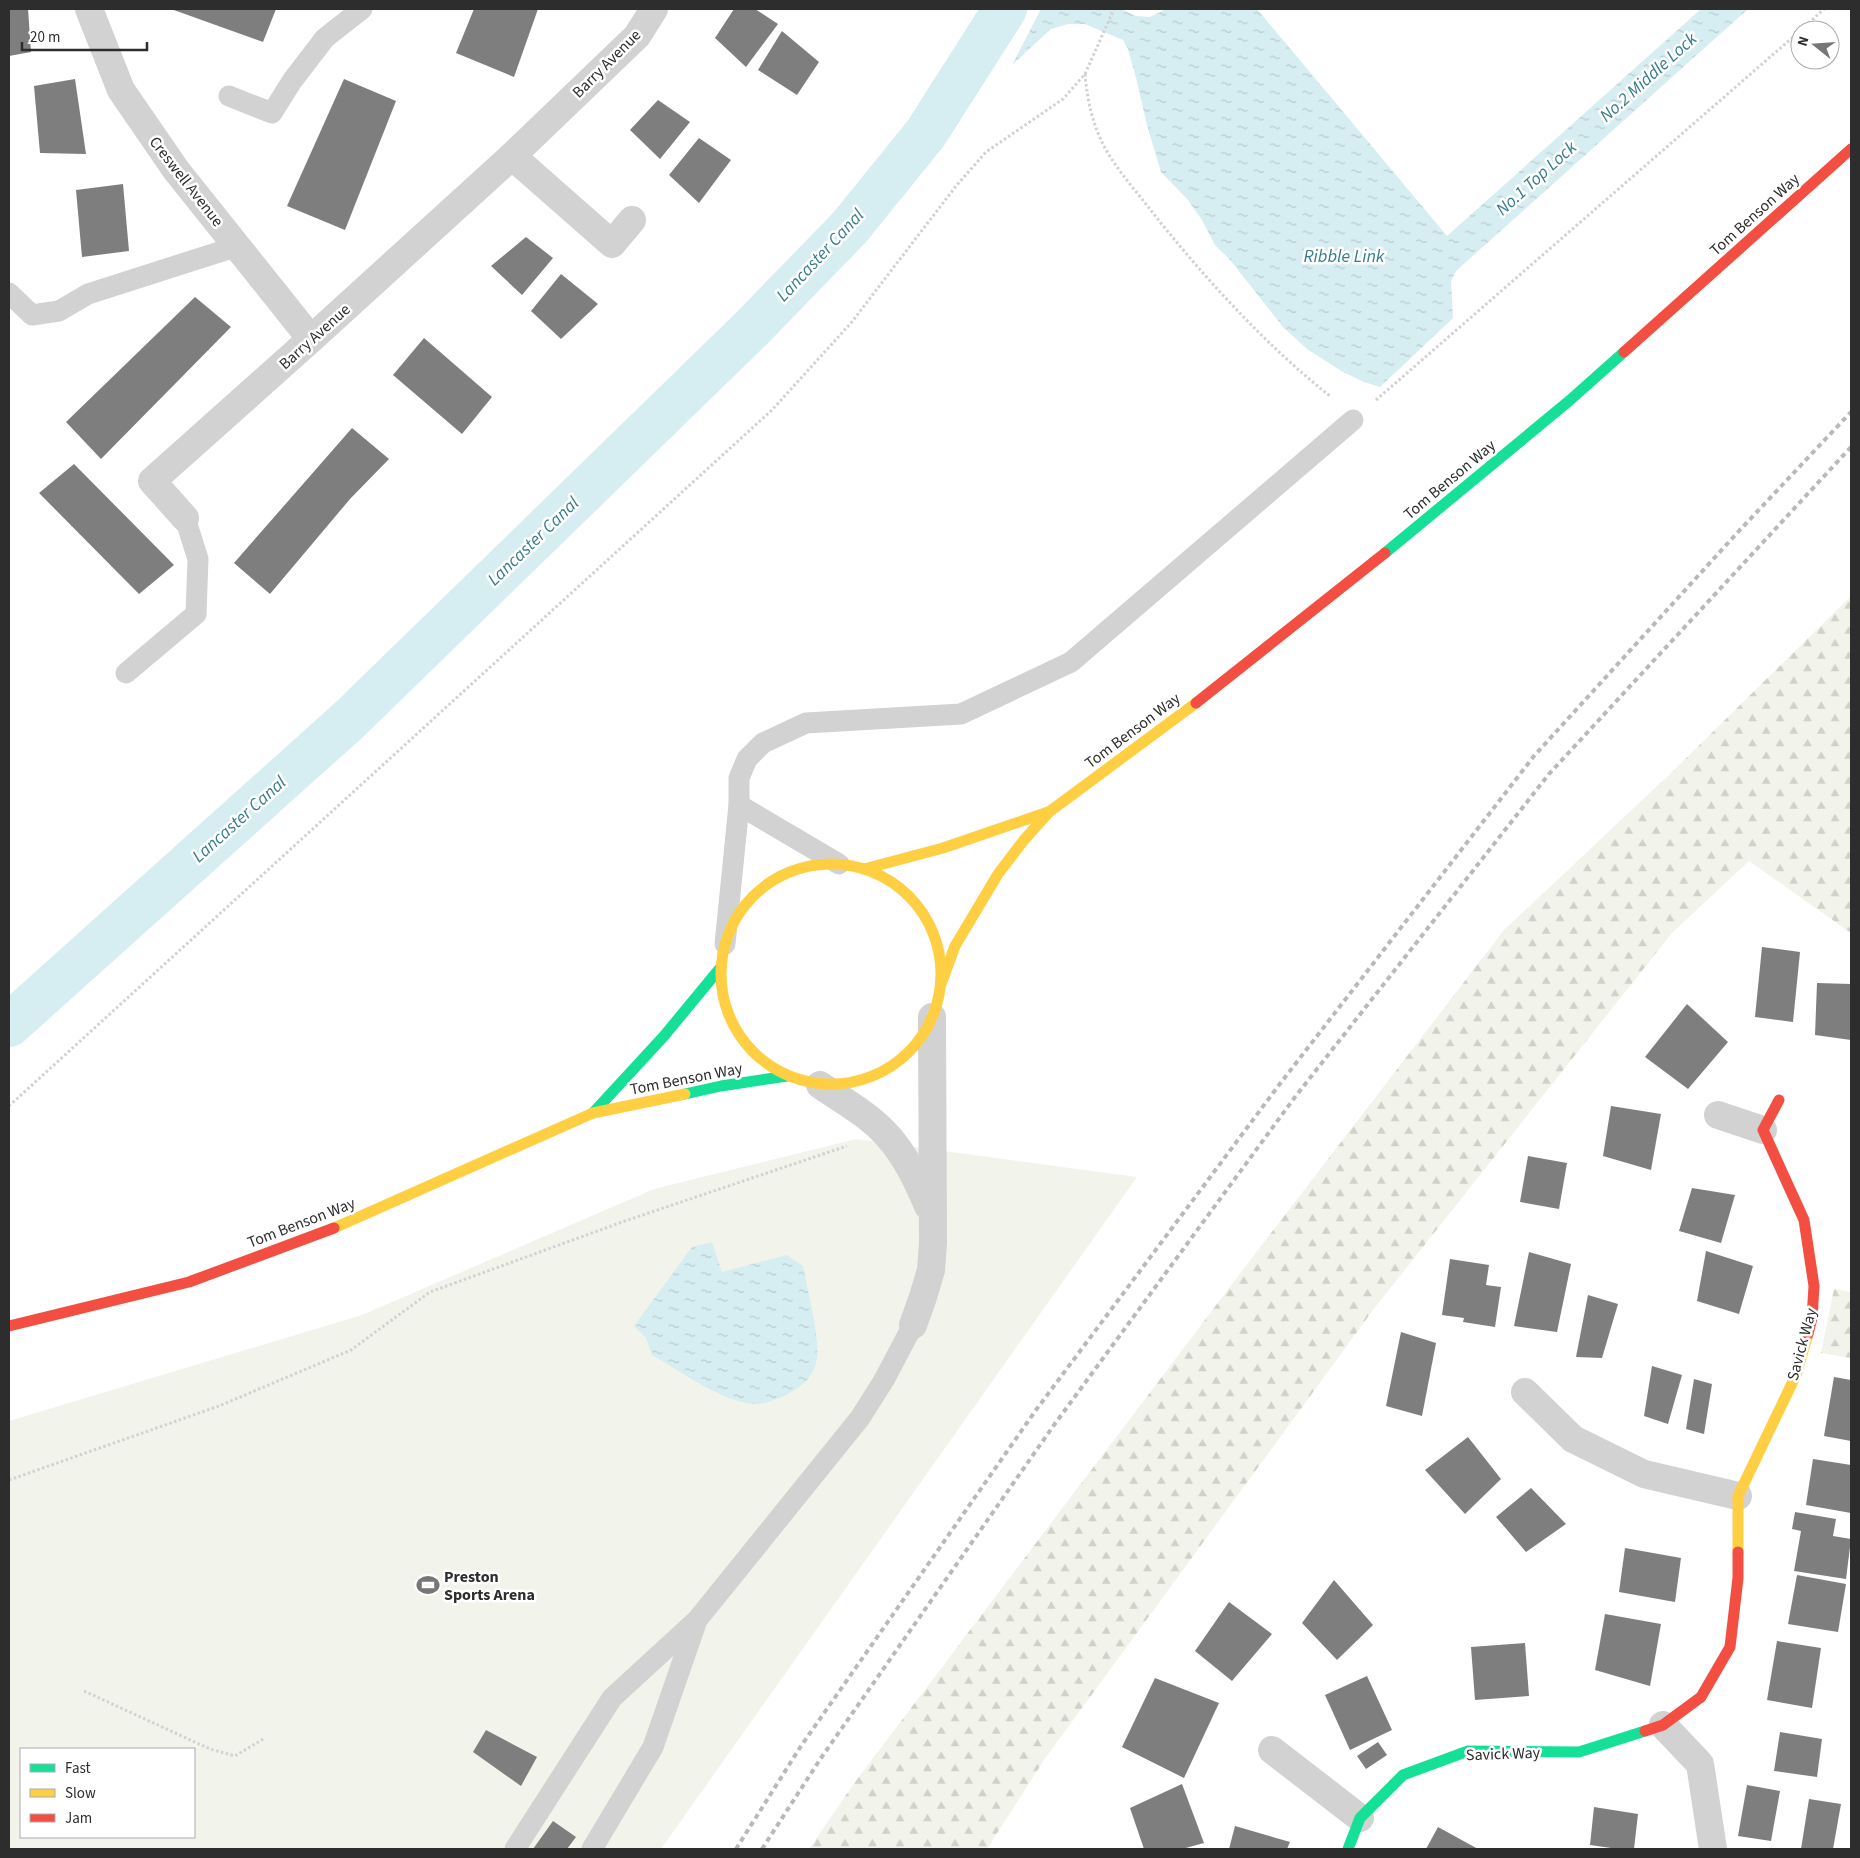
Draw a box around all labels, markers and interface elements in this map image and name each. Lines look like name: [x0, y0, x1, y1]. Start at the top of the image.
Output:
scale bar: [22, 20, 148, 52]
north arrow: [1790, 20, 1840, 70]
street label: Barry Avenue: [567, 24, 646, 103]
water label: No.2 Middle Lock: [1594, 26, 1703, 128]
text: 20 m: [30, 27, 60, 48]
text: N: [1793, 34, 1814, 49]
street label: Creswell Avenue: [144, 132, 229, 231]
water label: No.1 Top Lock: [1490, 135, 1583, 221]
street label: Tom Benson Way: [1705, 168, 1805, 261]
water label: Lancaster Canal: [771, 203, 870, 307]
water label: Ribble Link: [1304, 244, 1385, 269]
street label: Barry Avenue: [274, 299, 355, 375]
street label: Tom Benson Way: [1399, 434, 1501, 525]
water label: Lancaster Canal: [482, 491, 585, 592]
street label: Tom Benson Way: [1080, 687, 1185, 774]
water label: Lancaster Canal: [187, 770, 292, 868]
street label: Tom Benson Way: [628, 1057, 745, 1101]
street label: Tom Benson Way: [244, 1192, 359, 1254]
street label: Savick Way: [1782, 1305, 1822, 1383]
place label: Preston Sports Arena: [444, 1566, 535, 1606]
sports icon: Preston Sports Arena: [415, 1572, 441, 1598]
street label: Savick Way: [1466, 1742, 1541, 1766]
legend: [20, 1748, 195, 1838]
text: Fast: [65, 1758, 91, 1779]
text: Slow: [65, 1783, 96, 1804]
text: Jam: [65, 1808, 92, 1829]

